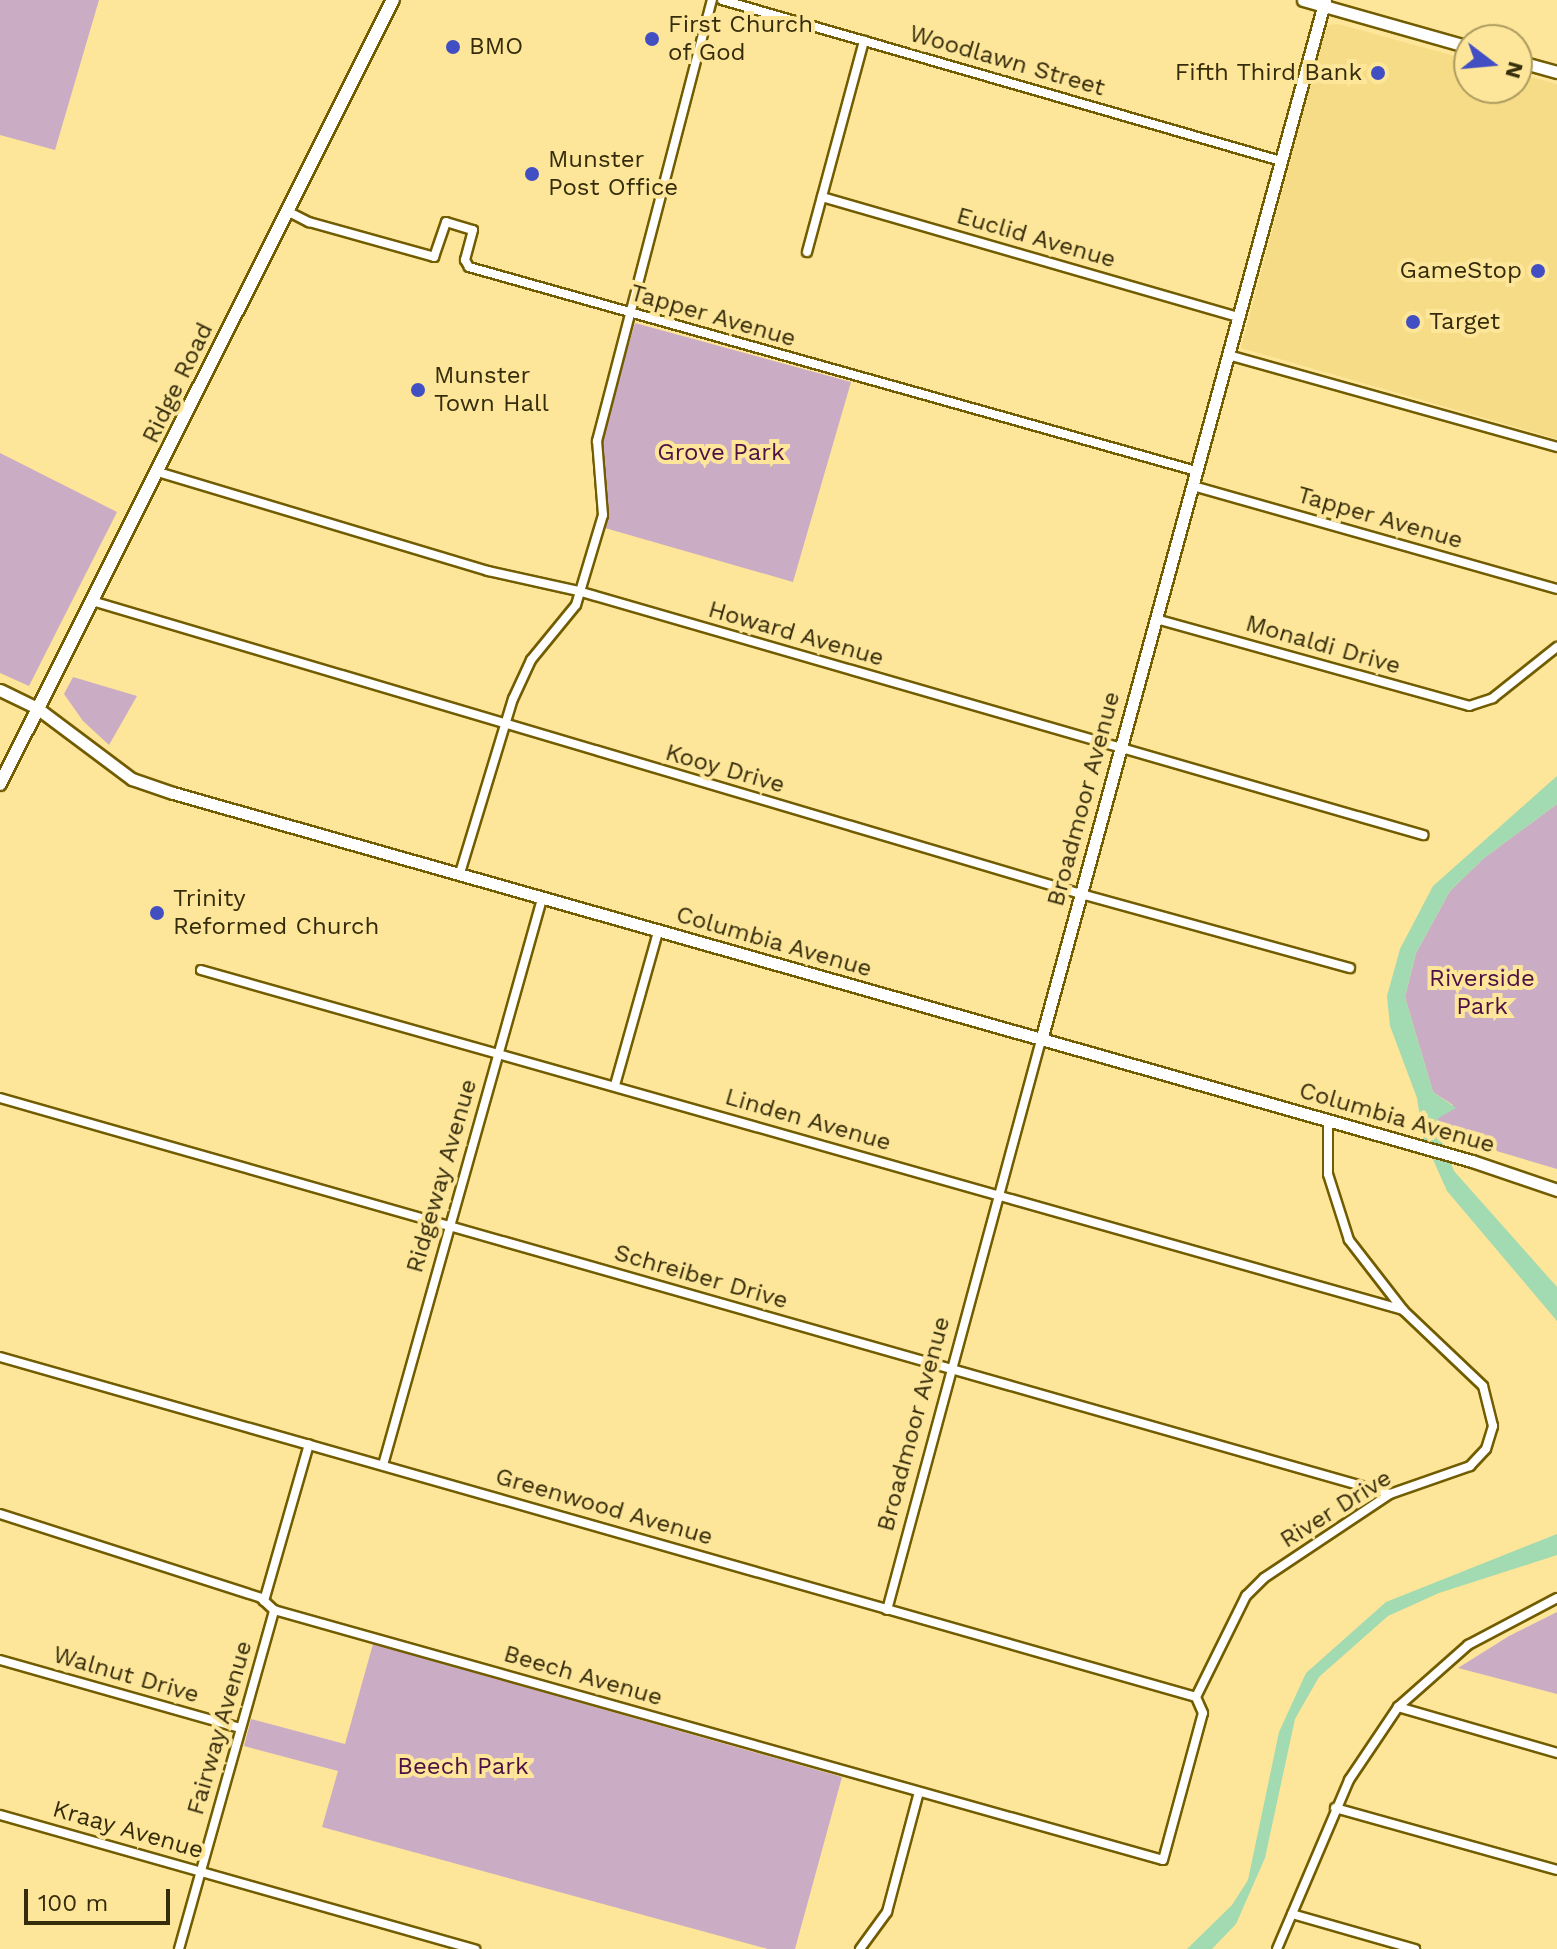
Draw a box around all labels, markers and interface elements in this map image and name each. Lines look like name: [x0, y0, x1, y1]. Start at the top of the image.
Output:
place label: First Church of God: [668, 11, 813, 67]
street label: Woodlawn Street: [906, 19, 1108, 103]
north arrow: [1453, 24, 1533, 104]
marker: First Church of God: [643, 30, 661, 48]
place label: BMO: [469, 33, 523, 61]
marker: BMO: [444, 38, 462, 56]
place label: Fifth Third Bank: [1174, 59, 1362, 87]
text: N: [1500, 59, 1529, 81]
marker: Fifth Third Bank: [1369, 64, 1387, 82]
place label: Munster Post Office: [548, 146, 678, 202]
marker: Munster Post Office: [523, 165, 541, 183]
street label: Euclid Avenue: [953, 201, 1119, 275]
place label: GameStop: [1400, 257, 1522, 285]
marker: GameStop: [1529, 262, 1547, 280]
street label: Tapper Avenue: [626, 278, 800, 354]
place label: Target: [1429, 308, 1500, 336]
marker: Target: [1404, 313, 1422, 331]
street label: Ridge Road: [136, 318, 220, 448]
place label: Munster Town Hall: [434, 362, 549, 418]
marker: Munster Town Hall: [409, 381, 427, 399]
park label: Grove Park: [657, 439, 785, 467]
street label: Tapper Avenue: [1293, 480, 1467, 556]
street label: Howard Avenue: [704, 595, 888, 673]
street label: Monaldi Drive: [1242, 609, 1404, 681]
street label: Broadmoor Avenue: [1041, 688, 1127, 910]
street label: Kooy Drive: [662, 738, 788, 800]
place label: Trinity Reformed Church: [173, 885, 379, 941]
street label: Columbia Avenue: [672, 900, 876, 984]
marker: Trinity Reformed Church: [148, 904, 166, 922]
park label: Riverside Park: [1429, 965, 1535, 1021]
street label: Ridgeway Avenue: [400, 1075, 484, 1277]
street label: Columbia Avenue: [1295, 1076, 1499, 1160]
street label: Linden Avenue: [721, 1082, 895, 1158]
street label: Schreiber Drive: [611, 1238, 791, 1316]
street label: Broadmoor Avenue: [871, 1313, 957, 1535]
street label: Greenwood Avenue: [492, 1462, 716, 1552]
street label: River Drive: [1275, 1463, 1397, 1555]
street label: Fairway Avenue: [181, 1637, 259, 1819]
street label: Beech Avenue: [500, 1639, 666, 1713]
street label: Walnut Drive: [50, 1640, 202, 1710]
park label: Beech Park: [397, 1753, 529, 1781]
street label: Kraay Avenue: [49, 1795, 207, 1865]
scale bar: [28, 1873, 174, 1923]
text: 100 m: [38, 1889, 108, 1917]

